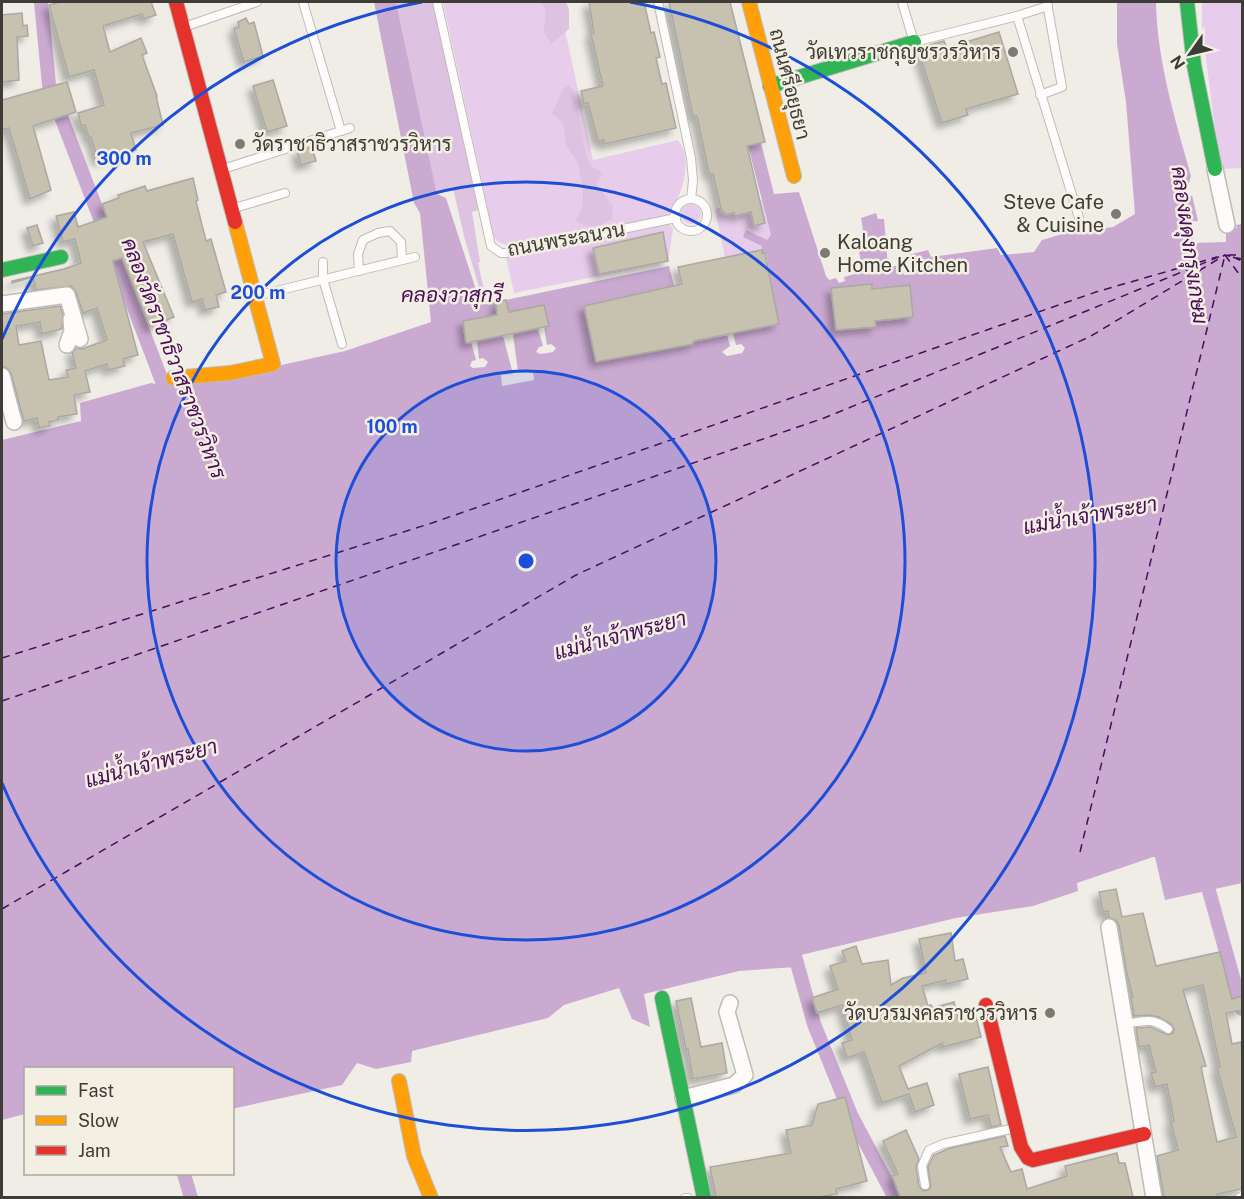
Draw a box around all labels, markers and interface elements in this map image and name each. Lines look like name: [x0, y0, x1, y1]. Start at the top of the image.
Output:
north arrow: [1160, 24, 1220, 84]
street label: ถนนศรีอยุธยา: [763, 26, 816, 143]
place label: วัดเทวราชกุญชรวรวิหาร: [806, 40, 1001, 66]
marker: วัดเทวราชกุญชรวรวิหาร: [1006, 45, 1020, 59]
text: N: [1167, 52, 1189, 73]
place label: วัดราชาธิวาสราชวรวิหาร: [252, 132, 451, 156]
marker: วัดราชาธิวาสราชวรวิหาร: [233, 137, 247, 151]
text: 300 m: [96, 148, 152, 169]
water label: คลองผดุงกรุงเกษม: [1165, 164, 1213, 326]
place label: Steve Cafe & Cuisine: [1003, 190, 1104, 237]
marker: Steve Cafe & Cuisine: [1109, 207, 1123, 221]
street label: ถนนพระฉนวน: [505, 217, 627, 261]
place label: Kaloang Home Kitchen: [837, 230, 968, 277]
water label: คลองวัดราชาธิวาสราชวรวิหาร: [116, 234, 232, 483]
marker: Kaloang Home Kitchen: [818, 246, 832, 260]
text: 200 m: [231, 282, 285, 303]
water label: คลองวาสุกรี: [401, 282, 505, 309]
text: 100 m: [366, 416, 418, 437]
water label: แม่น้ำเจ้าพระยา: [1020, 486, 1159, 539]
centre of rings: [516, 551, 536, 571]
water label: แม่น้ำเจ้าพระยา: [550, 601, 689, 665]
water label: แม่น้ำเจ้าพระยา: [81, 729, 220, 793]
place label: วัดบวรมงคลราชวรวิหาร: [844, 1001, 1038, 1025]
marker: วัดบวรมงคลราชวรวิหาร: [1043, 1006, 1057, 1020]
legend: [24, 1067, 234, 1175]
text: Fast: [78, 1080, 114, 1101]
text: Slow: [78, 1110, 119, 1131]
text: Jam: [78, 1140, 111, 1161]

